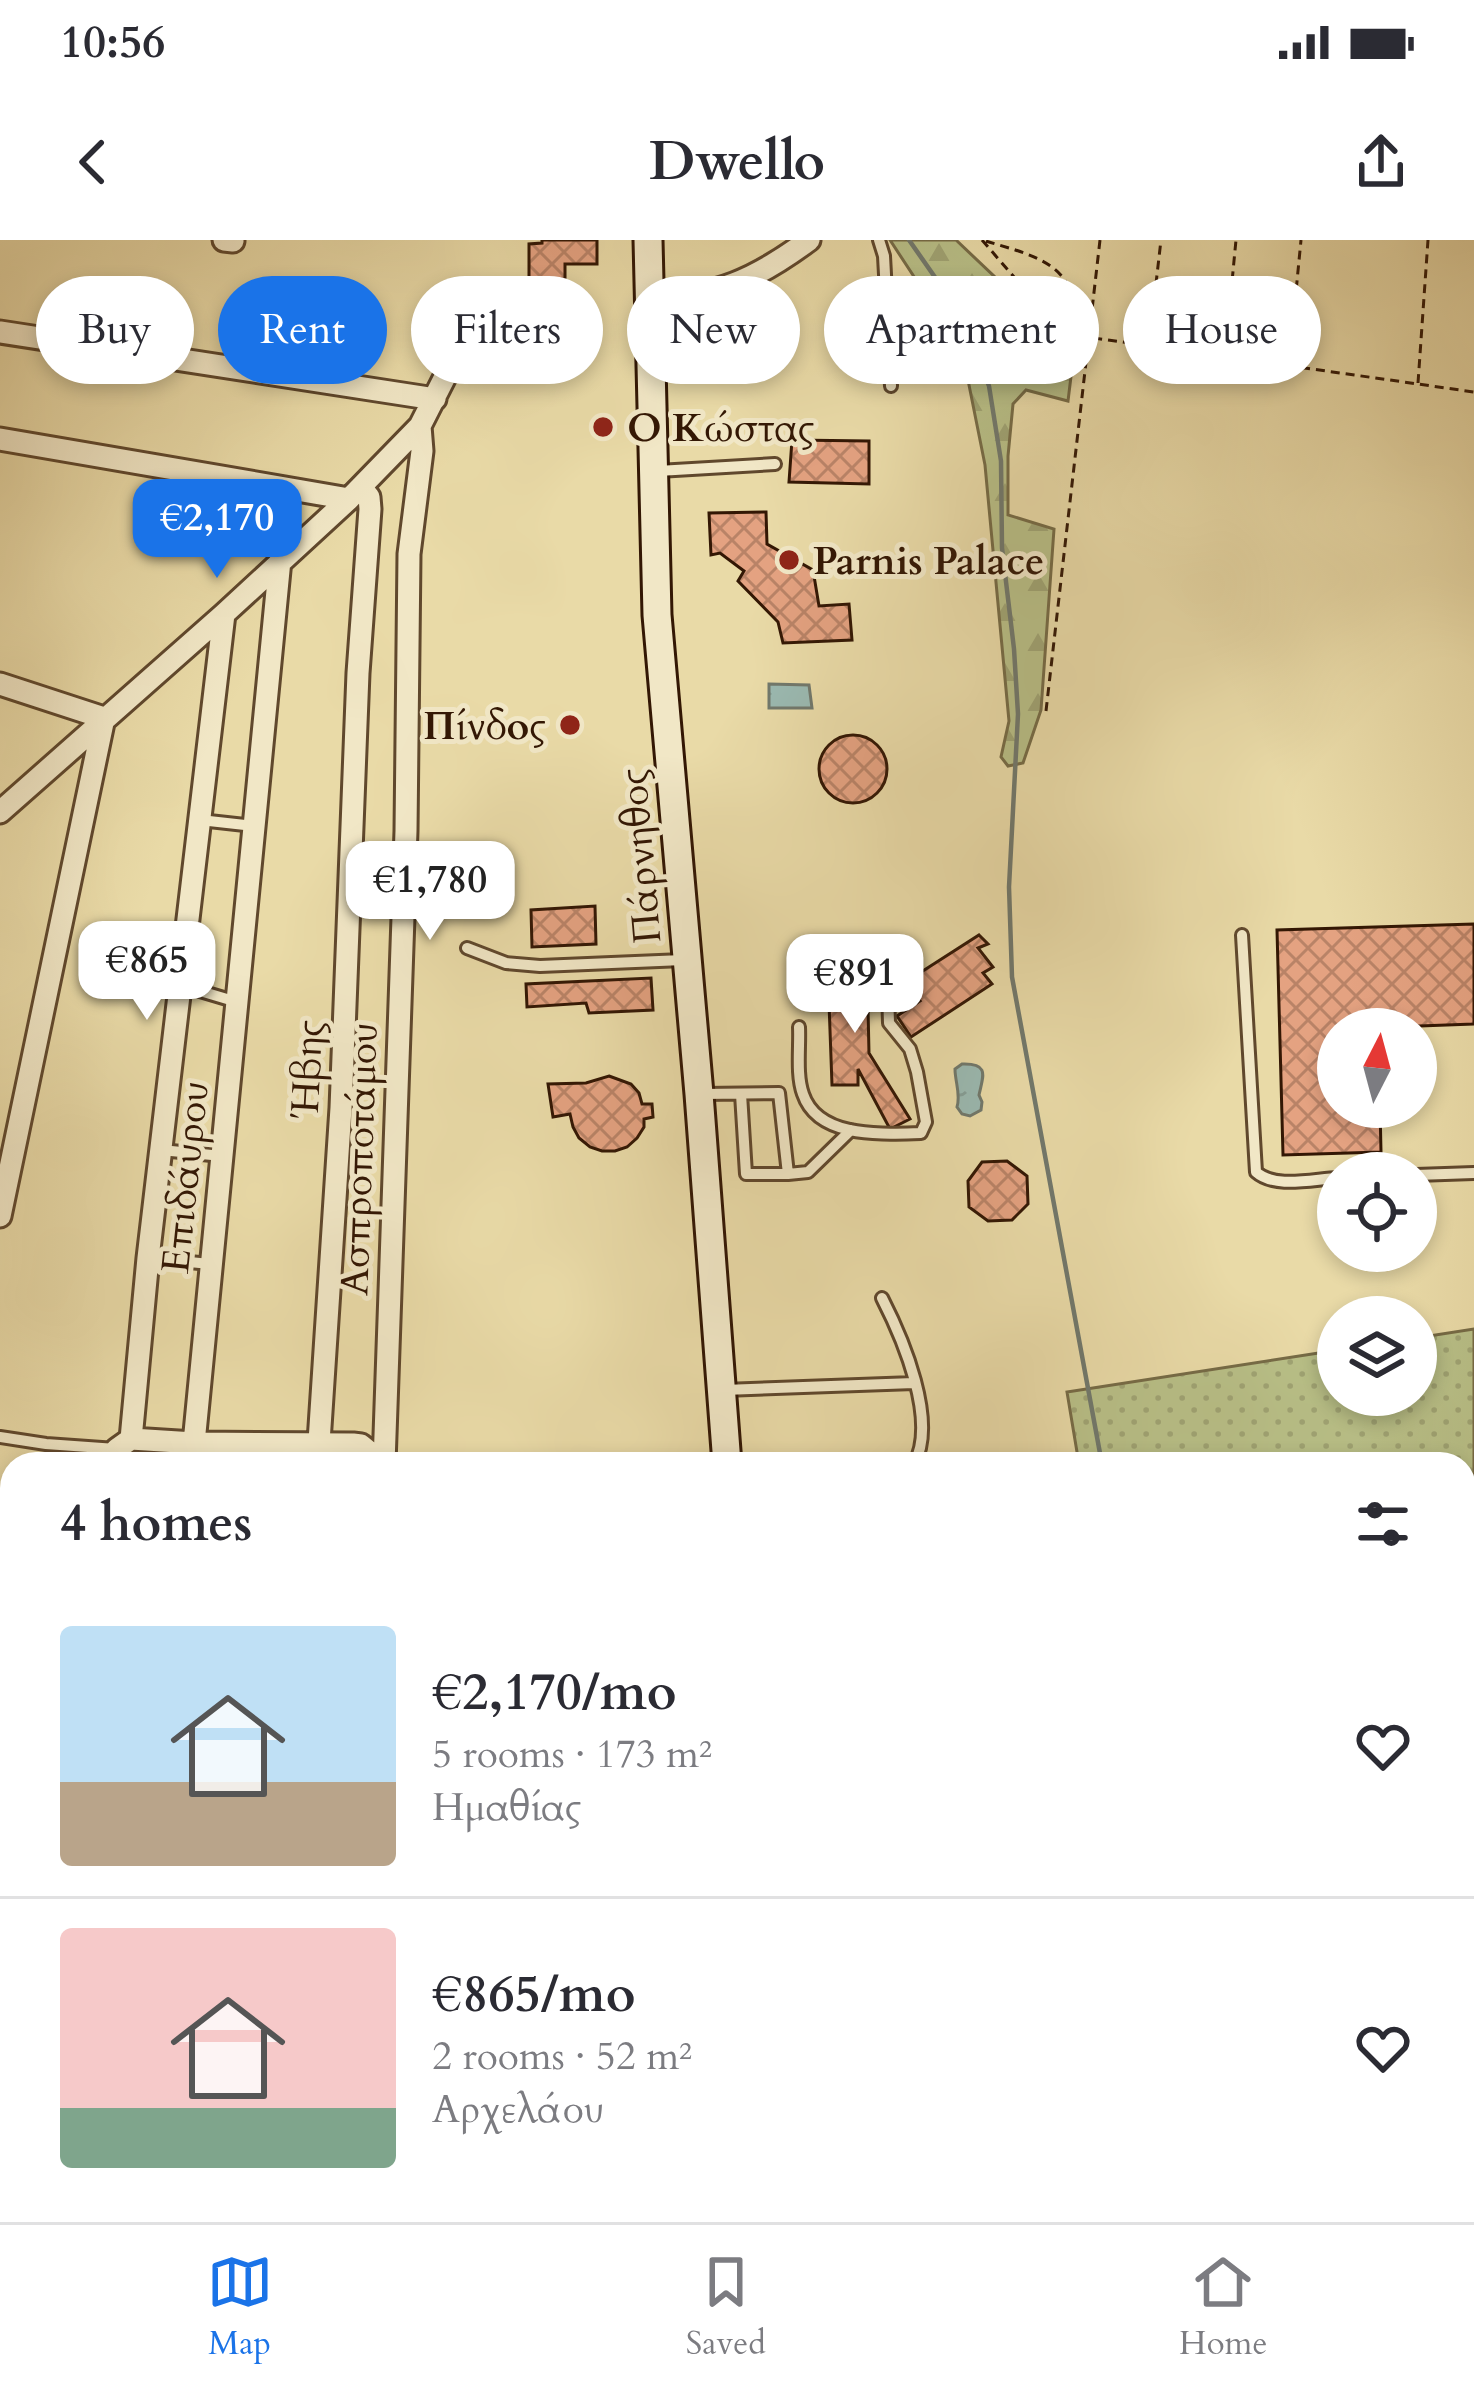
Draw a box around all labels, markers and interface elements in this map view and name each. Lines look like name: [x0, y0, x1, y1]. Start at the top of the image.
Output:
text: 10:56: [60, 12, 165, 73]
text: Dwello: [649, 126, 825, 199]
icon: back: [60, 129, 126, 195]
icon: share: [1348, 129, 1414, 195]
chip: Buy: [36, 276, 194, 384]
chip: Rent: [218, 276, 387, 384]
chip: Filters: [411, 276, 603, 384]
chip: New: [627, 276, 800, 384]
chip: Apartment: [824, 276, 1099, 384]
chip: House: [1123, 276, 1321, 384]
place label: Ο Κώστας: [627, 402, 815, 455]
marker: Ο Κώστας: [590, 414, 616, 440]
pin: €2,170: [119, 479, 315, 581]
text: €2,170: [160, 491, 274, 544]
place label: Parnis Palace: [813, 535, 1044, 588]
marker: Parnis Palace: [776, 547, 802, 573]
place label: Πίνδος: [423, 700, 546, 753]
marker: Πίνδος: [557, 712, 583, 738]
street label: Πάρνηθος: [606, 766, 675, 946]
pin: €1,780: [332, 841, 528, 943]
text: €1,780: [373, 853, 487, 906]
pin: €865: [76, 921, 218, 1023]
text: €865: [105, 933, 189, 986]
pin: €891: [784, 934, 926, 1036]
text: €891: [813, 946, 897, 999]
north arrow: [1317, 1008, 1437, 1128]
map controls: [1317, 1008, 1437, 1416]
street label: Ήβης: [278, 1018, 337, 1120]
street label: Ασπροποτάμου: [328, 1022, 391, 1296]
street label: Επιδάυρου: [149, 1079, 222, 1276]
button: locate: [1317, 1152, 1437, 1272]
button: layers: [1317, 1296, 1437, 1416]
text: 4 homes: [60, 1489, 252, 1559]
icon: filters: [1350, 1491, 1416, 1557]
text: €2,170/mo: [432, 1658, 677, 1728]
icon: home: [156, 1674, 300, 1818]
icon: heart: [1350, 1713, 1416, 1779]
text: 5 rooms · 173 m²: [432, 1728, 712, 1781]
text: Ημαθίας: [432, 1781, 581, 1834]
text: €865/mo: [432, 1960, 635, 2030]
icon: home: [156, 1976, 300, 2120]
icon: heart: [1350, 2015, 1416, 2081]
text: 2 rooms · 52 m²: [432, 2030, 692, 2083]
text: Αρχελάου: [432, 2083, 604, 2136]
tab: Map: [207, 2249, 273, 2366]
tab: Saved: [686, 2249, 766, 2366]
tab: Home: [1179, 2249, 1267, 2366]

